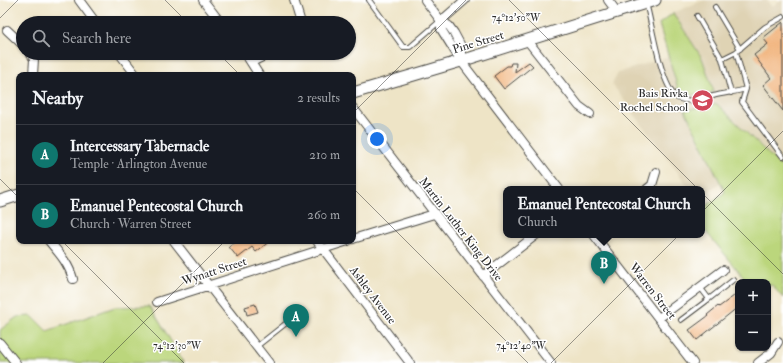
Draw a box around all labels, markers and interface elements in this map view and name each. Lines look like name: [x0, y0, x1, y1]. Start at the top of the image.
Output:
text: 74°12'50"W: [492, 12, 541, 24]
search box: [16, 16, 356, 60]
icon: search: [30, 27, 52, 49]
street label: Pine Street: [451, 28, 506, 57]
text: Search here: [62, 29, 131, 48]
place label: Bais Rivka Rochel School: [620, 86, 689, 115]
school or university icon: Bais Rivka Rochel School: [690, 87, 716, 113]
text: Nearby: [32, 88, 83, 109]
text: 2 results: [297, 90, 340, 106]
your location: [367, 129, 387, 149]
text: Intercessary Tabernacle: [70, 137, 209, 156]
text: A: [41, 147, 49, 163]
text: 210 m: [309, 147, 340, 163]
text: Temple · Arlington Avenue: [70, 156, 207, 172]
street label: Martin Luther King Drive: [415, 174, 506, 284]
popup: [503, 186, 705, 238]
text: Emanuel Pentecostal Church: [517, 195, 691, 214]
text: Emanuel Pentecostal Church: [70, 197, 243, 216]
text: B: [41, 207, 49, 223]
text: 260 m: [307, 207, 340, 223]
text: Church: [517, 214, 557, 230]
text: Church · Warren Street: [70, 216, 191, 232]
pin: B: [591, 251, 617, 284]
street label: Wynatt Street: [179, 254, 249, 289]
street label: Warren Street: [625, 259, 679, 323]
street label: Ashley Avenue: [345, 263, 399, 327]
map controls: [735, 279, 771, 351]
button: +: [735, 279, 771, 315]
pin: A: [283, 304, 309, 337]
button: −: [735, 315, 771, 351]
text: 74°12'30"W: [153, 340, 202, 352]
text: 74°12'40"W: [496, 340, 547, 352]

